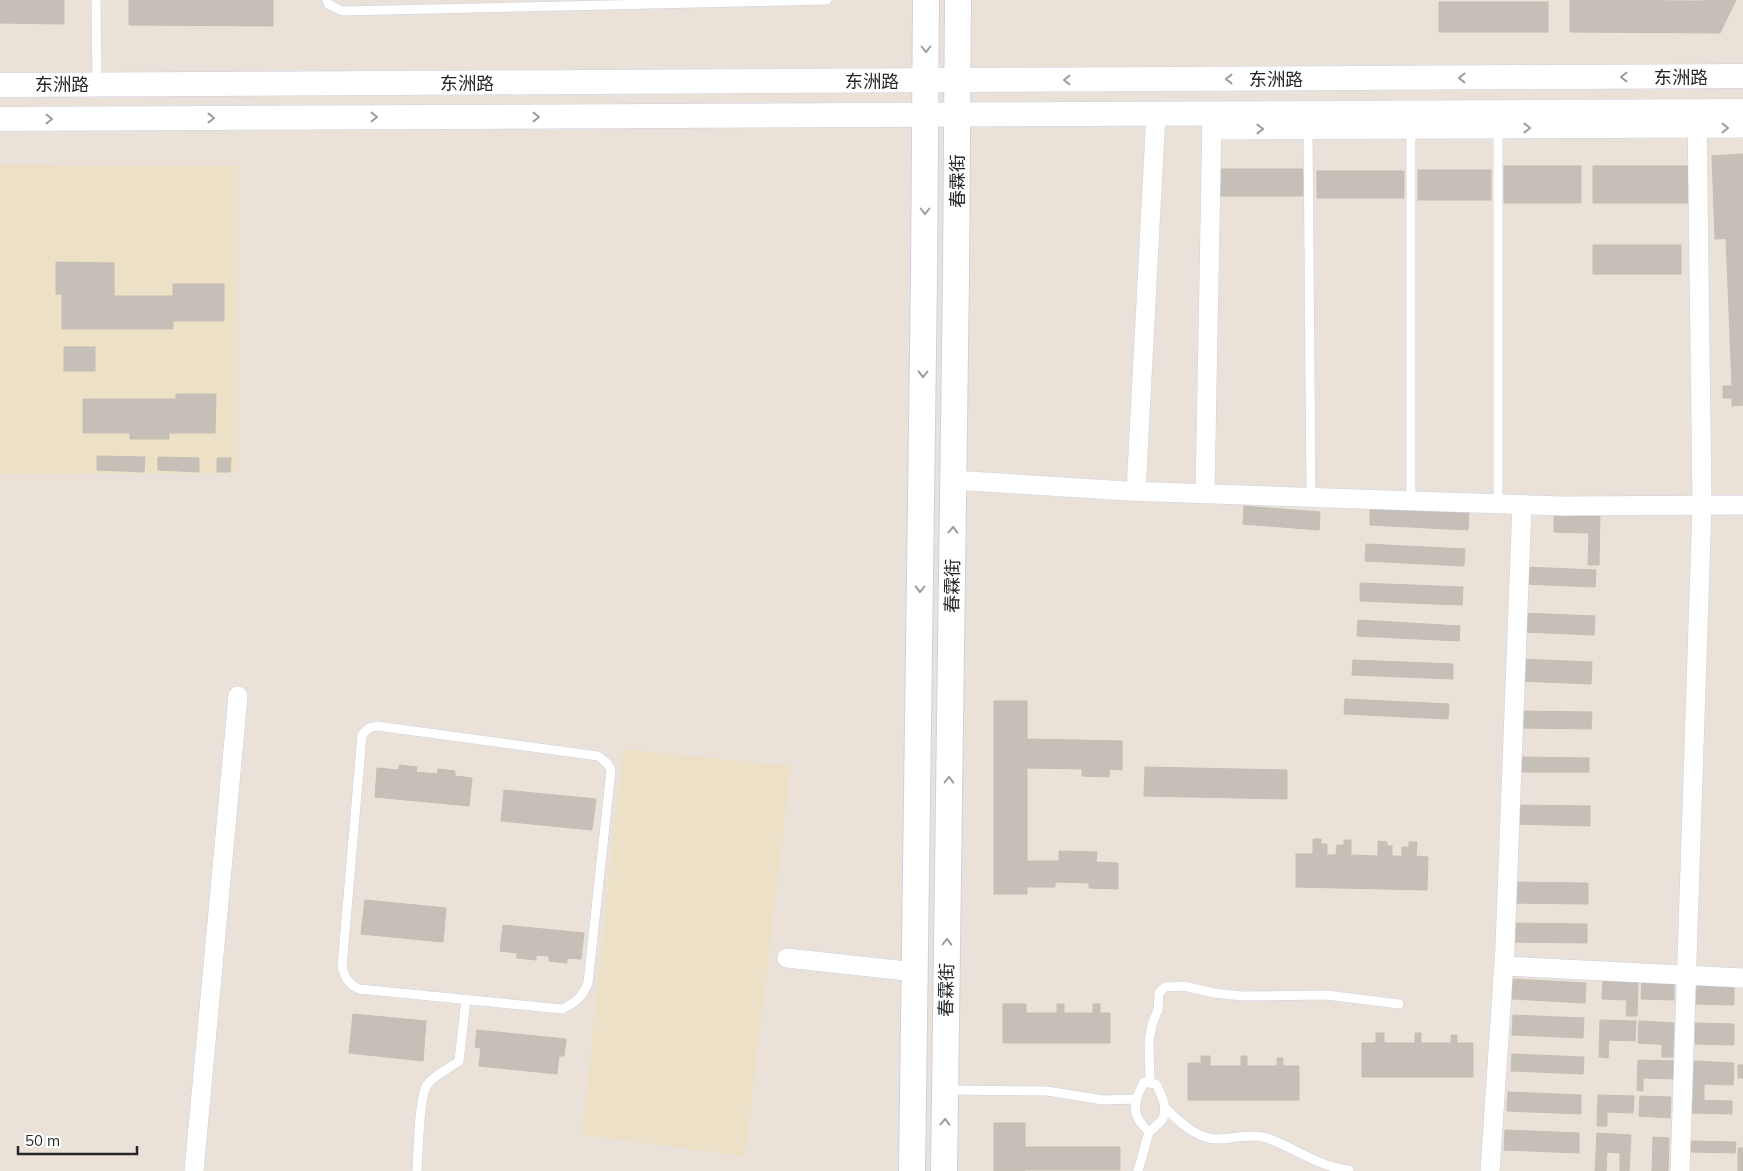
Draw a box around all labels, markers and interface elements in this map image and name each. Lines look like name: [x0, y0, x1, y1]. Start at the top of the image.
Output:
one-way arrow: [921, 45, 931, 53]
street label: 东洲路: [1654, 66, 1708, 89]
street label: 东洲路: [1249, 68, 1303, 91]
street label: 东洲路: [845, 70, 899, 93]
street label: 东洲路: [440, 72, 494, 95]
one-way arrow: [1620, 72, 1628, 82]
street label: 东洲路: [35, 73, 89, 96]
one-way arrow: [1458, 73, 1466, 83]
one-way arrow: [1225, 74, 1233, 84]
one-way arrow: [1063, 75, 1070, 85]
one-way arrow: [370, 112, 378, 122]
one-way arrow: [532, 112, 540, 122]
one-way arrow: [208, 113, 215, 123]
one-way arrow: [45, 114, 53, 124]
one-way arrow: [1524, 123, 1532, 133]
one-way arrow: [1722, 123, 1729, 133]
one-way arrow: [1256, 124, 1264, 134]
street label: 春霖街: [946, 154, 969, 208]
one-way arrow: [920, 208, 930, 215]
one-way arrow: [918, 370, 928, 378]
one-way arrow: [948, 526, 958, 534]
street label: 春霖街: [940, 559, 964, 613]
one-way arrow: [915, 585, 925, 593]
one-way arrow: [944, 776, 954, 784]
one-way arrow: [942, 938, 952, 946]
street label: 春霖街: [934, 963, 958, 1017]
one-way arrow: [940, 1118, 950, 1126]
scale bar: [18, 1124, 136, 1156]
text: 50 m: [25, 1131, 60, 1150]

